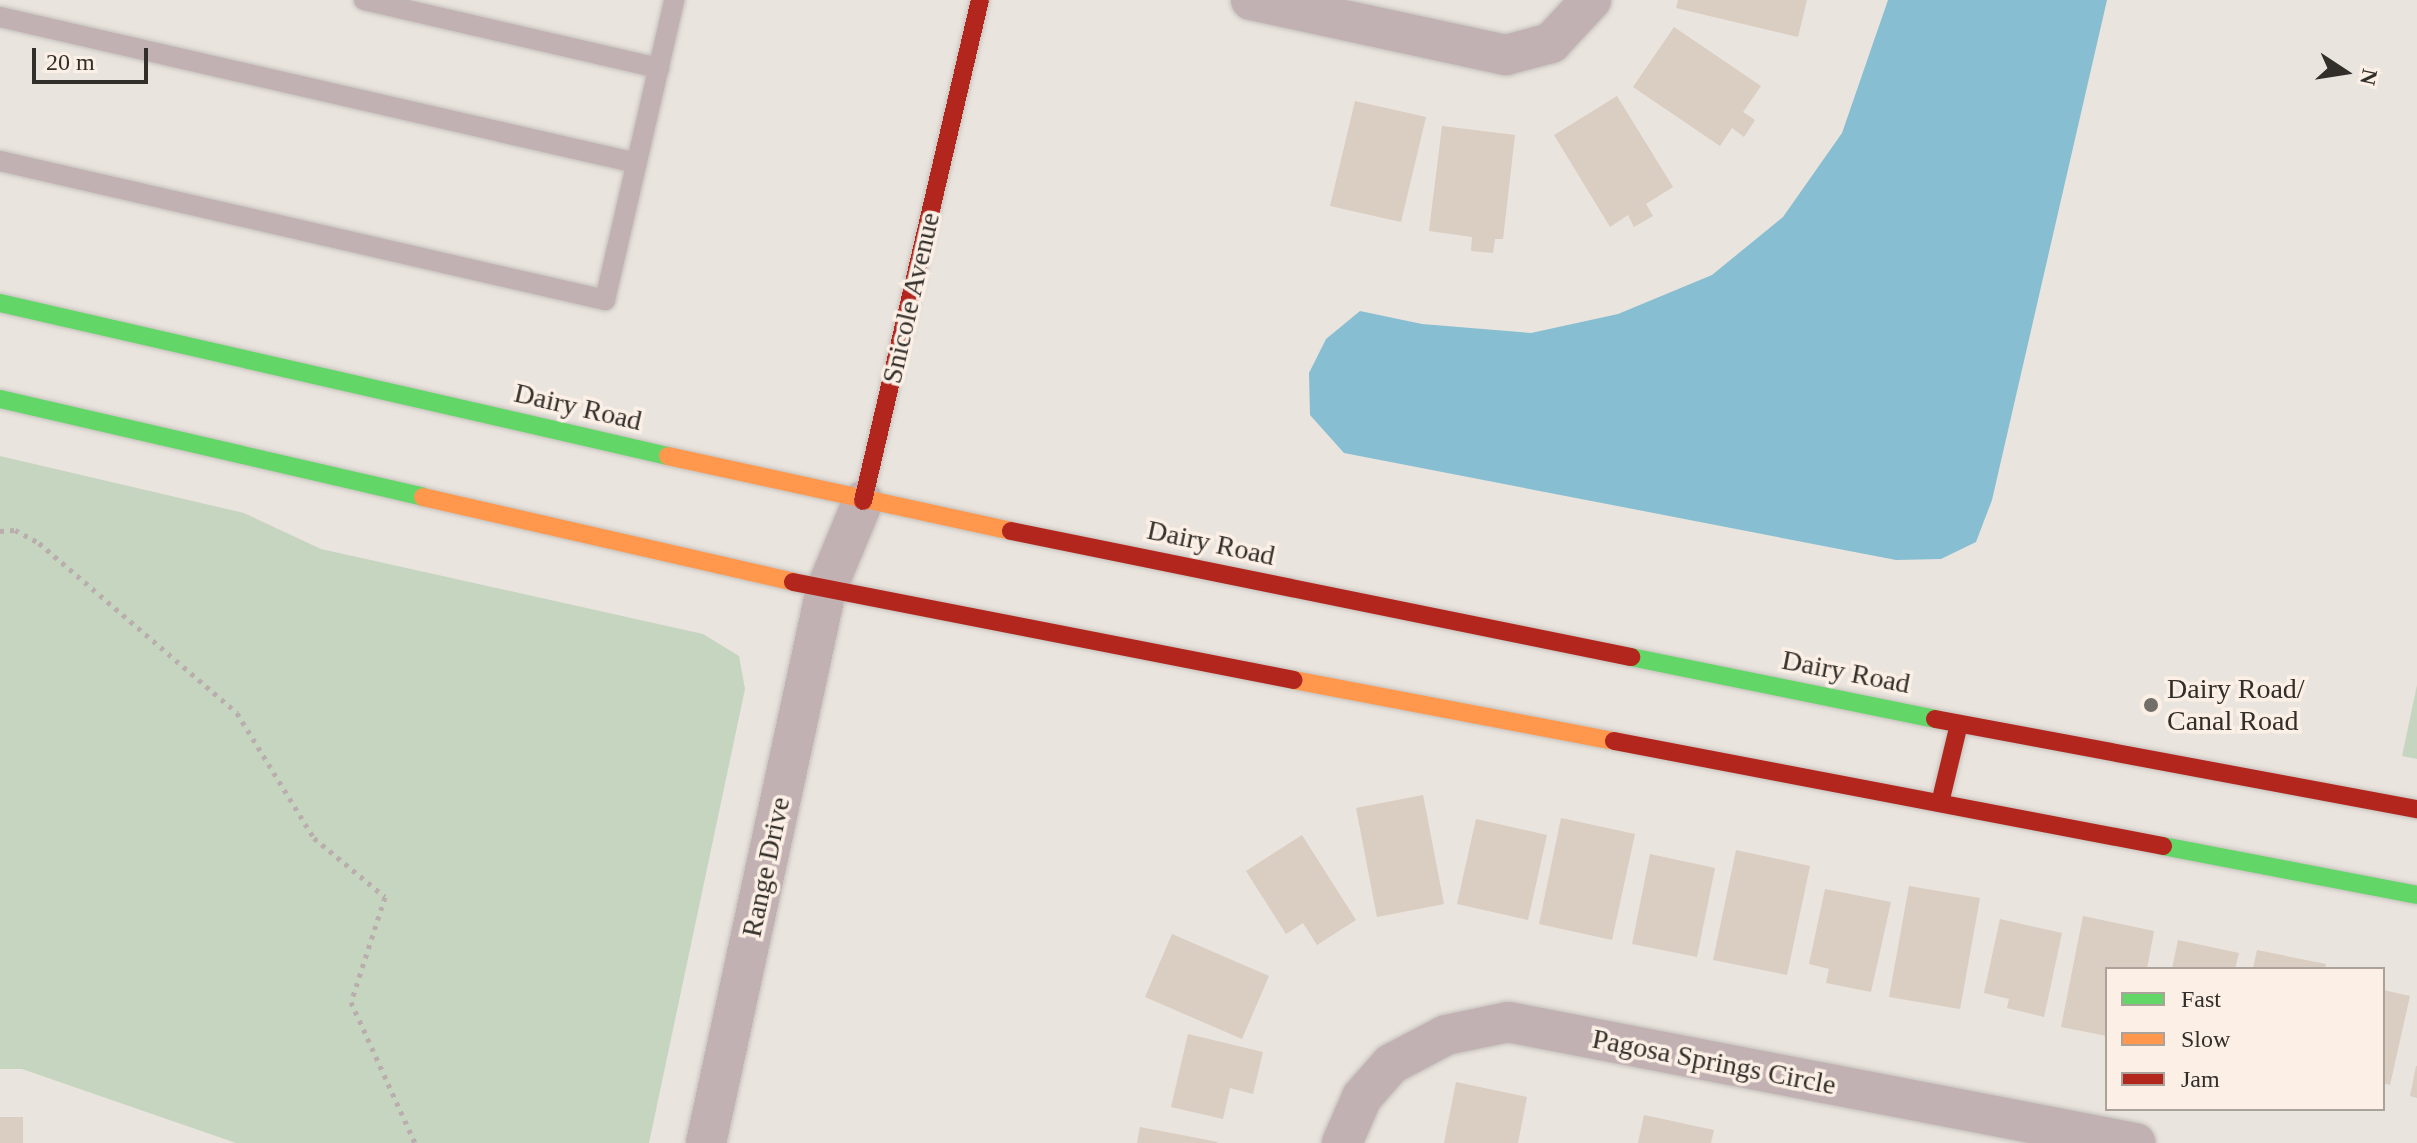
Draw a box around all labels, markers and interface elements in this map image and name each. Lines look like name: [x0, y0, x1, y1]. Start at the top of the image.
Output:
scale bar: [36, 32, 152, 82]
north arrow: [2305, 32, 2385, 112]
text: 20 m: [46, 49, 95, 75]
text: N: [2355, 67, 2383, 87]
street label: Snicole Avenue: [875, 208, 947, 388]
street label: Dairy Road: [511, 376, 645, 438]
street label: Dairy Road: [1144, 513, 1278, 573]
street label: Dairy Road: [1779, 643, 1913, 701]
place label: Dairy Road/ Canal Road: [2167, 672, 2305, 738]
marker: Dairy Road/ Canal Road: [2142, 696, 2160, 714]
street label: Range Drive: [735, 794, 797, 940]
legend: [2105, 967, 2385, 1111]
text: Fast: [2181, 986, 2221, 1012]
street label: Pagosa Springs Circle: [1589, 1022, 1839, 1102]
text: Slow: [2181, 1026, 2230, 1052]
text: Jam: [2181, 1066, 2220, 1092]

